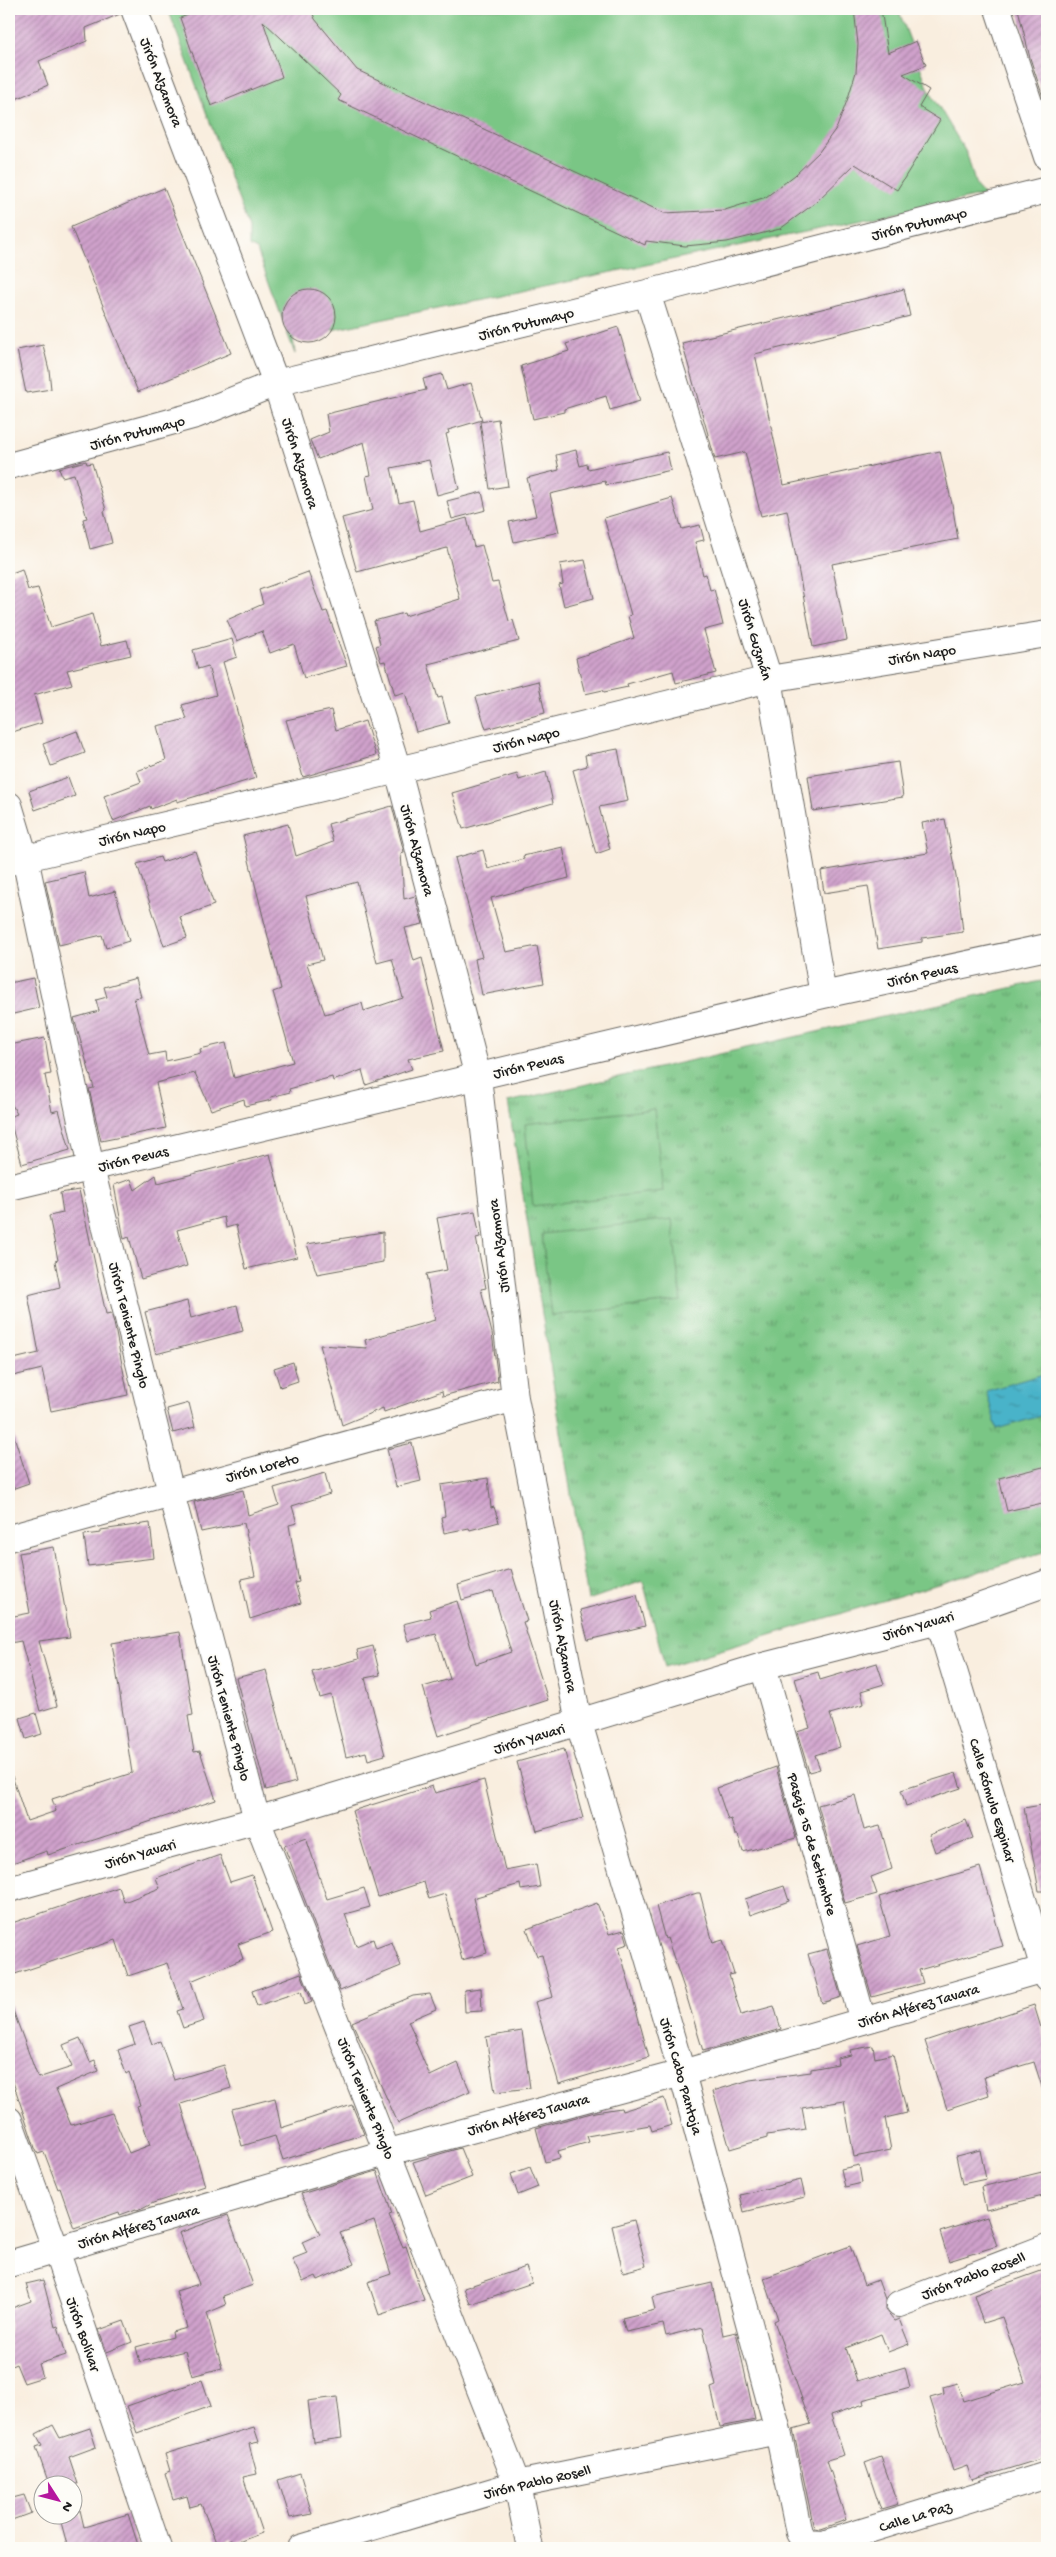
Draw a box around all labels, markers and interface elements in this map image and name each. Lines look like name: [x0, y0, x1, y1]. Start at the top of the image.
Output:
street label: Jirón Alzamora: [135, 36, 186, 131]
street label: Jirón Putumayo: [870, 204, 969, 245]
street label: Jirón Putumayo: [477, 304, 576, 345]
street label: Jirón Putumayo: [88, 413, 187, 455]
street label: Jirón Alzamora: [277, 416, 322, 512]
street label: Jirón Guzmán: [733, 597, 775, 682]
street label: Jirón Napo: [887, 642, 958, 670]
street label: Jirón Napo: [491, 724, 562, 758]
street label: Jirón Alzamora: [395, 803, 437, 899]
street label: Jirón Napo: [97, 818, 168, 851]
street label: Jirón Pevas: [886, 960, 960, 992]
street label: Jirón Pevas: [492, 1050, 566, 1084]
street label: Jirón Pevas: [97, 1143, 171, 1177]
street label: Jirón Alzamora: [485, 1197, 515, 1294]
street label: Jirón Teniente Pinglo: [104, 1261, 152, 1391]
street label: Jirón Loreto: [224, 1450, 301, 1487]
street label: Jirón Alzamora: [544, 1598, 580, 1695]
street label: Jirón Yavari: [881, 1608, 956, 1646]
street label: Jirón Teniente Pinglo: [203, 1654, 254, 1784]
street label: Jirón Yavari: [492, 1721, 567, 1759]
street label: Calle Rómulo Espinar: [964, 1736, 1019, 1866]
street label: Pasaje 15 de Setiembre: [782, 1770, 840, 1918]
street label: Jirón Yavari: [103, 1836, 178, 1874]
street label: Jirón Alférez Tavara: [856, 1981, 982, 2033]
street label: Jirón Cabo Pantoja: [655, 2016, 706, 2138]
street label: Jirón Teniente Pinglo: [333, 2035, 398, 2162]
street label: Jirón Alférez Tavara: [466, 2091, 592, 2141]
street label: Jirón Alférez Tavara: [76, 2202, 202, 2254]
street label: Jirón Pablo Rosell: [919, 2249, 1028, 2305]
street label: Jirón Bolívar: [61, 2295, 104, 2376]
street label: Jirón Pablo Rosell: [482, 2462, 593, 2504]
north arrow: [32, 2474, 82, 2524]
text: N: [57, 2497, 76, 2515]
street label: Calle La Paz: [877, 2498, 954, 2537]

